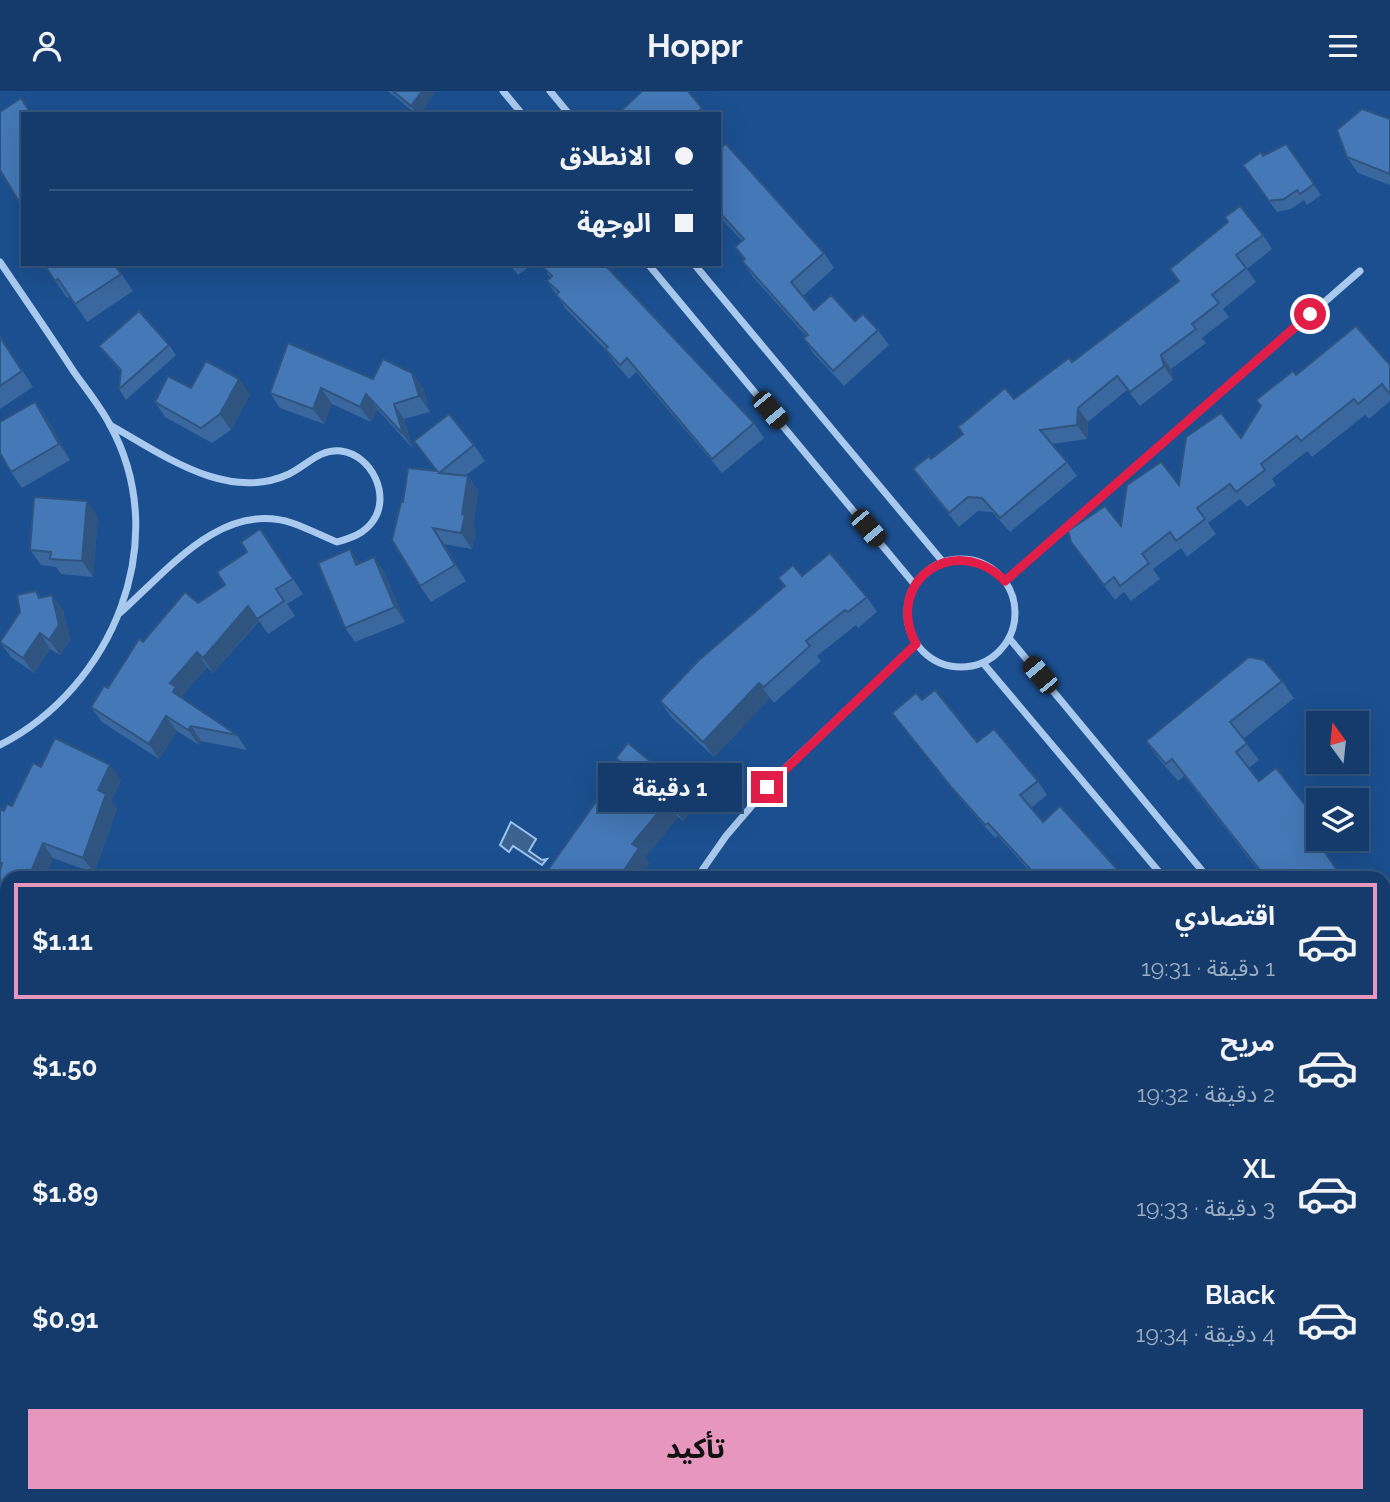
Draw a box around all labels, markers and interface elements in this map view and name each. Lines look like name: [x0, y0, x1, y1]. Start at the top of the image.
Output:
icon: person: [28, 27, 66, 65]
text: Hoppr: [647, 27, 743, 64]
icon: menu: [1324, 27, 1362, 65]
text: الانطلاق: [560, 141, 651, 171]
text: الوجهة: [577, 208, 651, 238]
route start: [1294, 298, 1326, 330]
car: [749, 387, 792, 433]
car: [847, 505, 890, 551]
car: [1019, 652, 1062, 698]
north arrow: [1306, 711, 1368, 773]
map controls: [1306, 711, 1369, 851]
callout: 1 دقيقة: [599, 763, 742, 811]
route end: [751, 771, 783, 803]
text: 1 دقيقة: [633, 774, 707, 801]
button: layers: [1306, 788, 1369, 851]
text: اقتصادي: [1175, 901, 1275, 931]
icon: car: [1296, 910, 1359, 973]
text: $1.11: [32, 926, 93, 956]
text: 1 دقيقة · 19:31: [1141, 954, 1275, 981]
text: مريح: [1220, 1027, 1275, 1057]
icon: car: [1296, 1036, 1359, 1099]
text: $1.50: [32, 1052, 98, 1082]
text: 2 دقيقة · 19:32: [1137, 1080, 1275, 1107]
text: XL: [1243, 1154, 1275, 1184]
icon: car: [1296, 1162, 1359, 1225]
text: $1.89: [32, 1178, 98, 1208]
text: 3 دقيقة · 19:33: [1136, 1194, 1275, 1221]
text: Black: [1205, 1280, 1275, 1310]
icon: car: [1296, 1288, 1359, 1351]
text: $0.91: [32, 1304, 98, 1334]
text: 4 دقيقة · 19:34: [1136, 1320, 1275, 1347]
button: تأكيد: [28, 1409, 1363, 1489]

